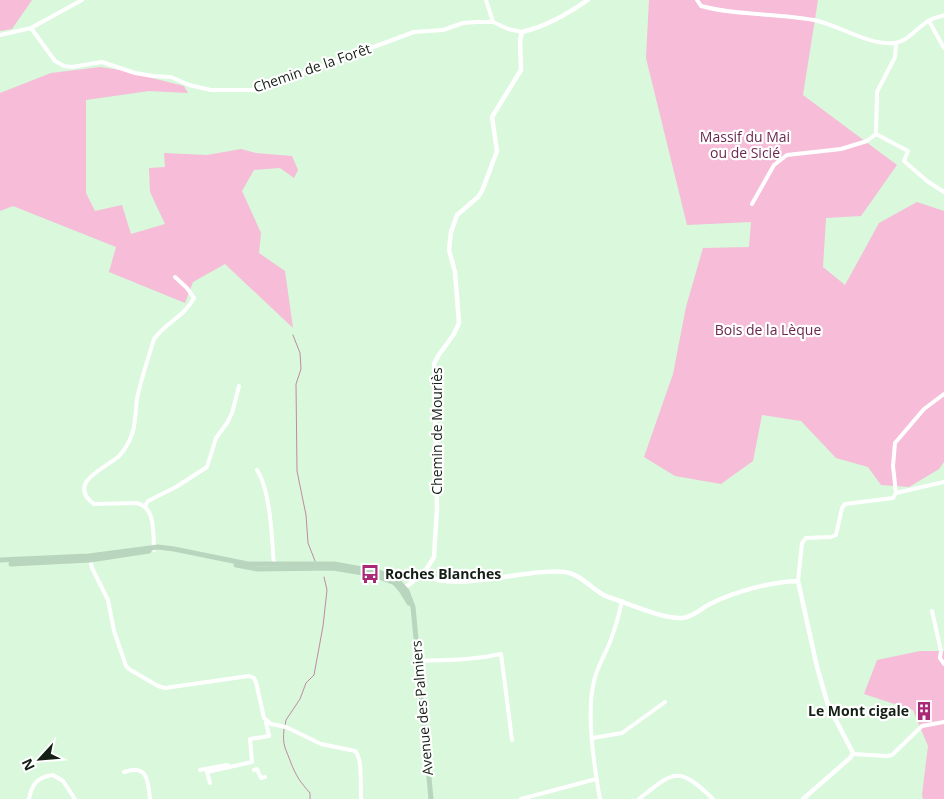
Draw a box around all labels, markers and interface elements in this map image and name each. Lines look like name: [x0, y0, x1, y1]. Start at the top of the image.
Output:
street label: Chemin de la Forêt: [250, 38, 373, 97]
park label: Massif du Mai ou de Sicié: [700, 127, 790, 162]
park label: Bois de la Lèque: [715, 320, 821, 339]
street label: Chemin de Mouriès: [427, 367, 446, 495]
bus stop icon: Roches Blanches: [359, 563, 381, 585]
place label: Roches Blanches: [385, 564, 501, 583]
street label: Avenue des Palmiers: [406, 639, 437, 776]
building icon: Le Mont cigale: [913, 700, 935, 722]
place label: Le Mont cigale: [808, 701, 909, 720]
north arrow: [15, 734, 65, 784]
text: N: [17, 756, 39, 774]

